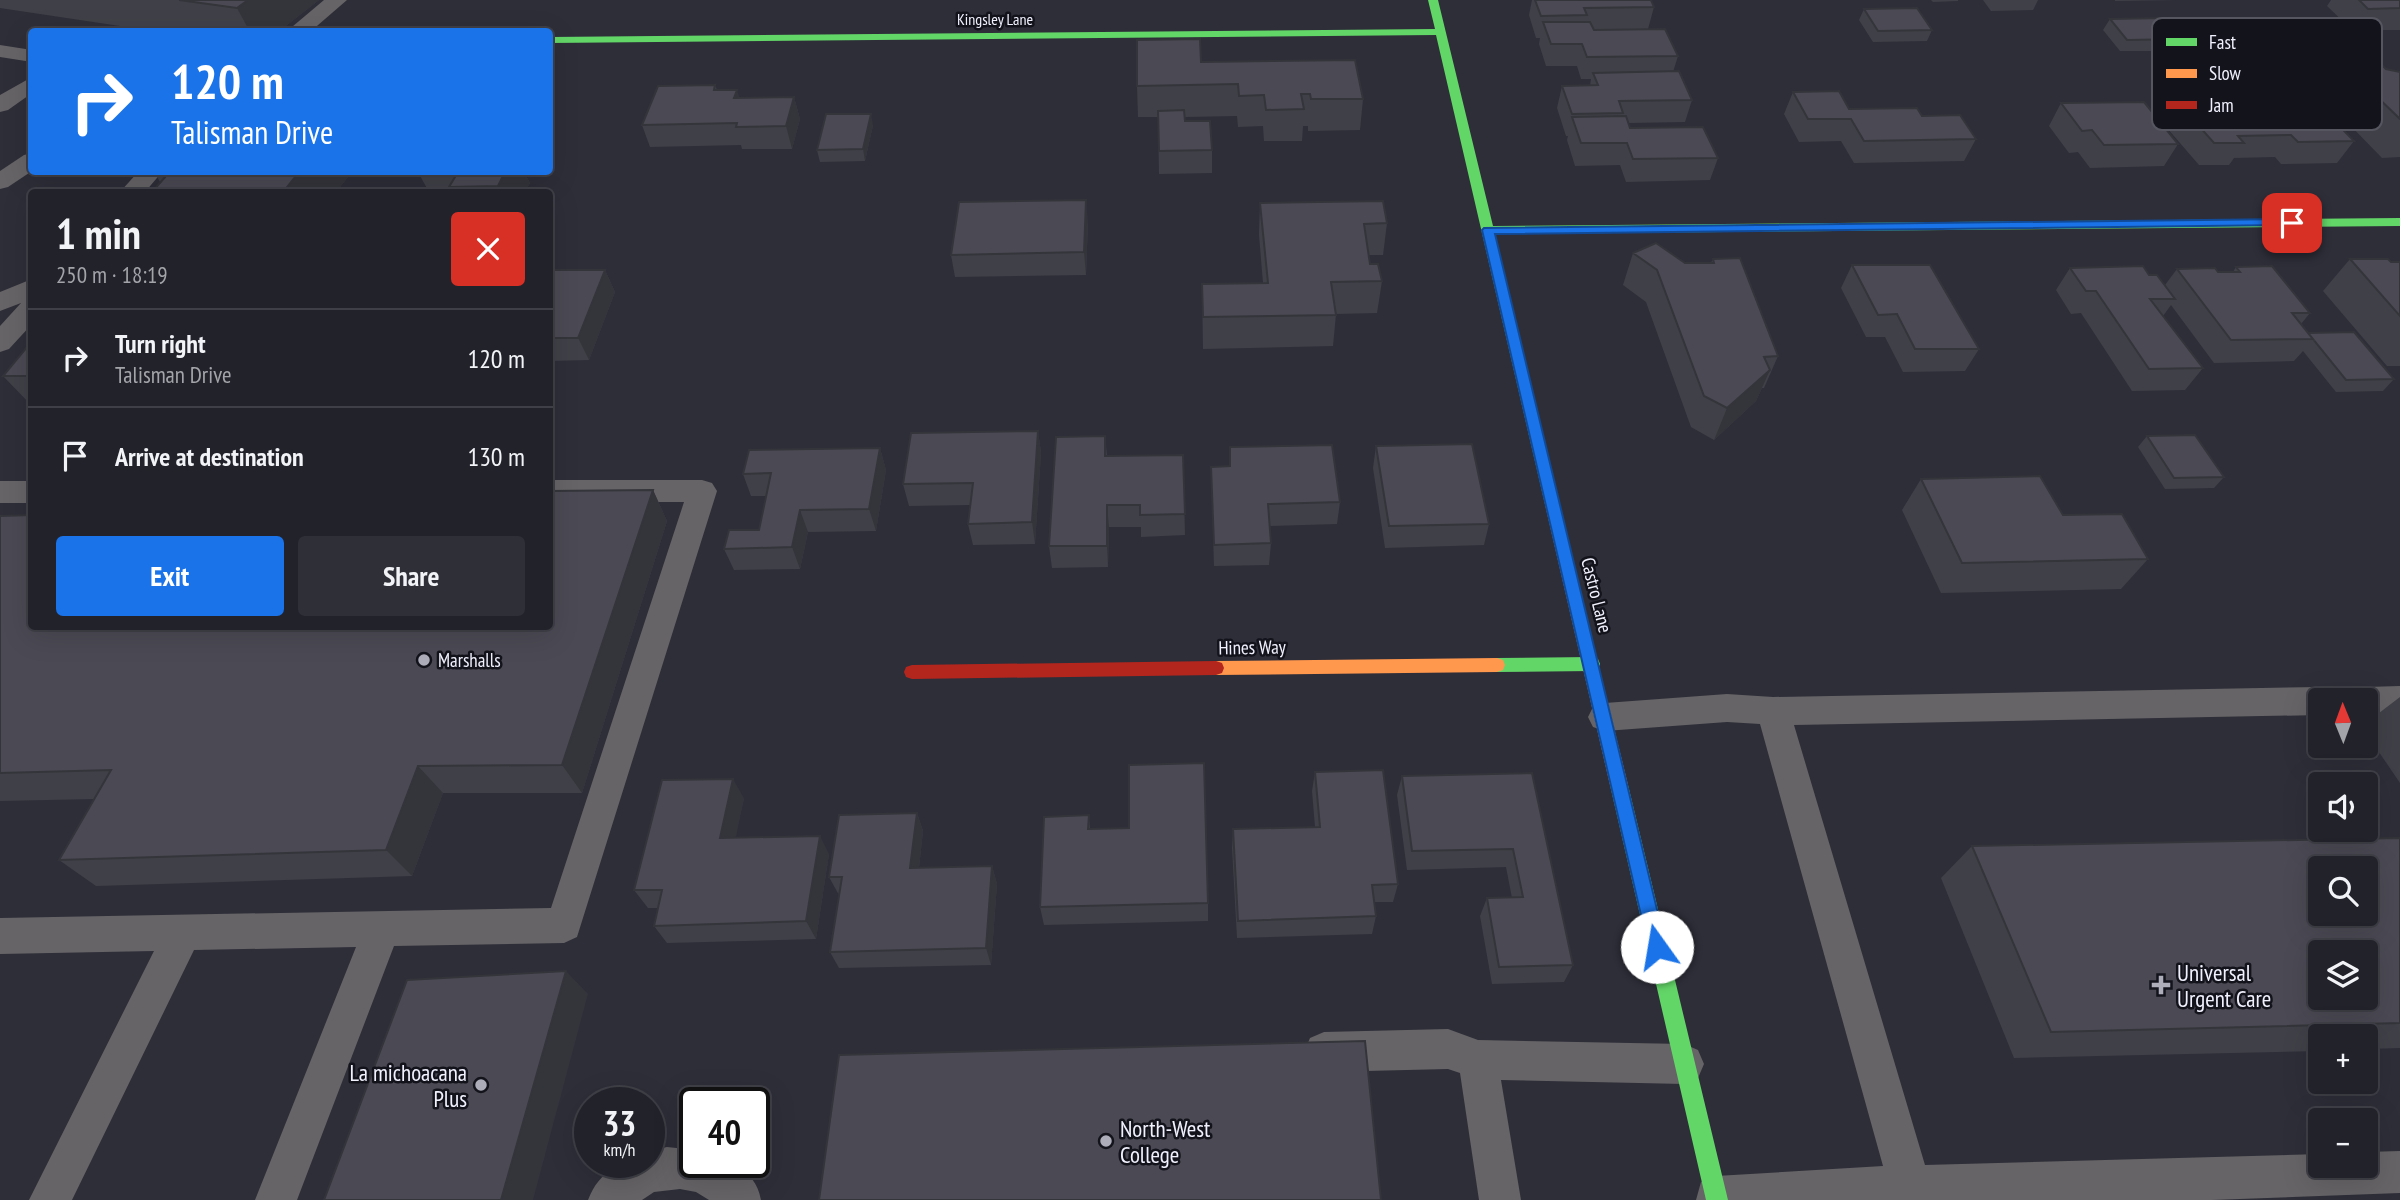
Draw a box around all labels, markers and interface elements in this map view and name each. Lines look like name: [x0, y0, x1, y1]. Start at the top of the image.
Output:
street label: Kingsley Lane: [957, 9, 1033, 29]
legend: [2152, 18, 2382, 130]
text: Fast: [2209, 30, 2237, 54]
text: 120 m: [171, 49, 284, 113]
icon: right: [56, 56, 147, 147]
text: Slow: [2209, 61, 2242, 85]
text: Jam: [2208, 93, 2234, 117]
text: Talisman Drive: [171, 111, 333, 153]
pin: [2262, 193, 2322, 253]
icon: arrive: [2273, 204, 2311, 242]
text: 1 min: [56, 206, 141, 261]
button: close: [451, 212, 525, 286]
text: 250 m · 18:19: [56, 260, 168, 289]
text: Turn right: [115, 327, 206, 360]
icon: right: [56, 339, 94, 377]
text: 120 m: [467, 342, 525, 375]
text: Talisman Drive: [115, 360, 232, 389]
icon: arrive: [56, 437, 94, 475]
text: Arrive at destination: [115, 440, 304, 473]
text: 130 m: [467, 440, 525, 473]
button: Exit: [56, 536, 284, 616]
button: Share: [298, 536, 525, 616]
street label: Castro Lane: [1576, 555, 1618, 635]
street label: Hines Way: [1218, 634, 1287, 660]
place label: Marshalls: [438, 648, 501, 672]
marker: Marshalls: [416, 652, 432, 668]
north arrow: [2308, 688, 2378, 758]
map controls: [2308, 688, 2378, 1178]
button: sound: [2308, 772, 2378, 842]
button: search: [2308, 856, 2378, 926]
position arrow: [1620, 910, 1694, 984]
button: layers: [2308, 940, 2378, 1010]
place label: Universal Urgent Care: [2177, 958, 2271, 1013]
marker: Universal Urgent Care: [2151, 975, 2171, 995]
button: +: [2308, 1024, 2378, 1094]
place label: La michoacana Plus: [350, 1058, 467, 1113]
marker: La michoacana Plus: [473, 1077, 489, 1093]
speed limit sign: 40: [679, 1087, 770, 1178]
text: 33: [603, 1100, 636, 1146]
button: −: [2308, 1108, 2378, 1178]
place label: North-West College: [1120, 1114, 1211, 1169]
marker: North-West College: [1098, 1133, 1114, 1149]
text: km/h: [604, 1138, 635, 1161]

